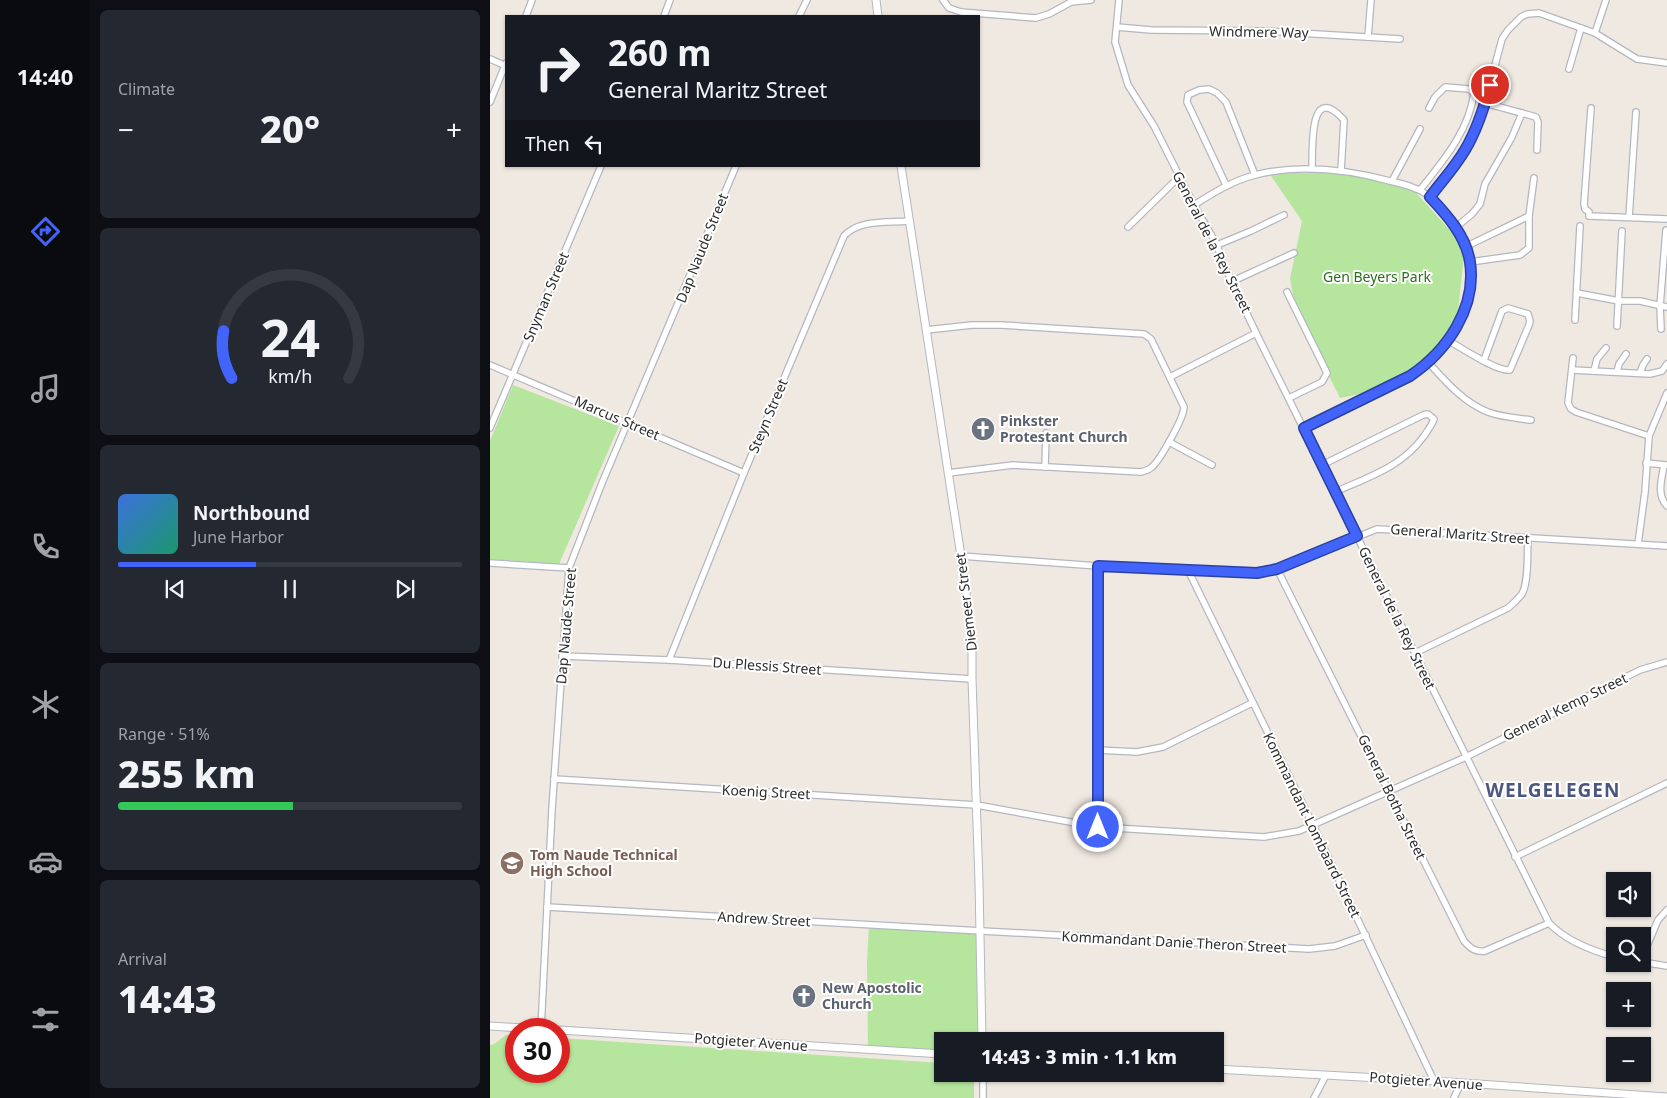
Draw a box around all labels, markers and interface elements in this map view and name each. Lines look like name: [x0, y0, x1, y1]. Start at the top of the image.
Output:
street label: Windmere Way: [1209, 21, 1310, 42]
text: 260 m: [608, 29, 711, 76]
icon: right: [525, 35, 590, 100]
text: 14:40: [17, 61, 73, 91]
pin: [1469, 64, 1511, 106]
icon: arrive: [1476, 71, 1504, 99]
text: General Maritz Street: [608, 74, 827, 104]
text: Climate: [118, 78, 175, 100]
text: 20°: [260, 102, 320, 154]
text: −: [118, 110, 134, 148]
text: +: [446, 110, 462, 148]
icon: left: [580, 130, 608, 158]
text: Then: [525, 131, 570, 157]
street label: General de la Rey Street: [1168, 168, 1256, 316]
street label: Dap Naude Street: [671, 190, 732, 305]
icon: directions: [28, 214, 63, 249]
street label: Snyman Street: [518, 249, 573, 345]
park label: Gen Beyers Park: [1323, 267, 1431, 286]
text: 24: [260, 301, 320, 372]
text: km/h: [268, 364, 312, 388]
icon: music: [28, 371, 63, 406]
street label: Steyn Street: [743, 376, 792, 456]
street label: Marcus Street: [572, 391, 663, 444]
place label: Pinkster Protestant Church: [1000, 411, 1128, 446]
church icon: Pinkster Protestant Church: [970, 416, 996, 442]
text: Northbound: [193, 500, 310, 526]
street label: General Maritz Street: [1390, 519, 1530, 548]
text: June Harbor: [193, 526, 284, 548]
icon: phone: [28, 529, 63, 564]
street label: General de la Rey Street: [1355, 543, 1440, 692]
street label: Diemeer Street: [950, 552, 981, 652]
street label: Dap Naude Street: [551, 567, 580, 685]
icon: previous: [161, 575, 189, 603]
icon: pause: [276, 575, 304, 603]
icon: next: [391, 575, 419, 603]
street label: Du Plessis Street: [712, 652, 822, 679]
street label: General Kemp Street: [1499, 668, 1630, 745]
icon: climate: [28, 687, 63, 722]
text: Range · 51%: [118, 723, 210, 745]
street label: Kommandant Lombaard Street: [1259, 729, 1366, 920]
street label: General Botha Street: [1354, 731, 1431, 863]
text: 255 km: [118, 747, 256, 799]
district label: WELGELEGEN: [1486, 777, 1620, 803]
street label: Koenig Street: [721, 780, 811, 803]
position arrow: [1071, 800, 1123, 852]
icon: car: [28, 844, 63, 879]
place label: Tom Naude Technical High School: [530, 845, 678, 880]
school or university icon: Tom Naude Technical High School: [499, 850, 525, 876]
map controls: [1606, 872, 1651, 1082]
button: sound: [1606, 872, 1651, 917]
street label: Andrew Street: [717, 907, 811, 930]
street label: Kommandant Danie Theron Street: [1061, 926, 1287, 957]
button: search: [1606, 927, 1651, 972]
text: Arrival: [118, 948, 167, 970]
text: 14:43: [118, 972, 217, 1024]
place label: New Apostolic Church: [822, 978, 922, 1013]
button: +: [1606, 982, 1651, 1027]
church icon: New Apostolic Church: [791, 983, 817, 1009]
icon: filters: [28, 1002, 63, 1037]
speed limit sign: 30: [505, 1018, 570, 1083]
street label: Potgieter Avenue: [694, 1028, 808, 1055]
button: −: [1606, 1037, 1651, 1082]
text: 14:43 · 3 min · 1.1 km: [981, 1044, 1177, 1070]
street label: Potgieter Avenue: [1369, 1067, 1483, 1094]

